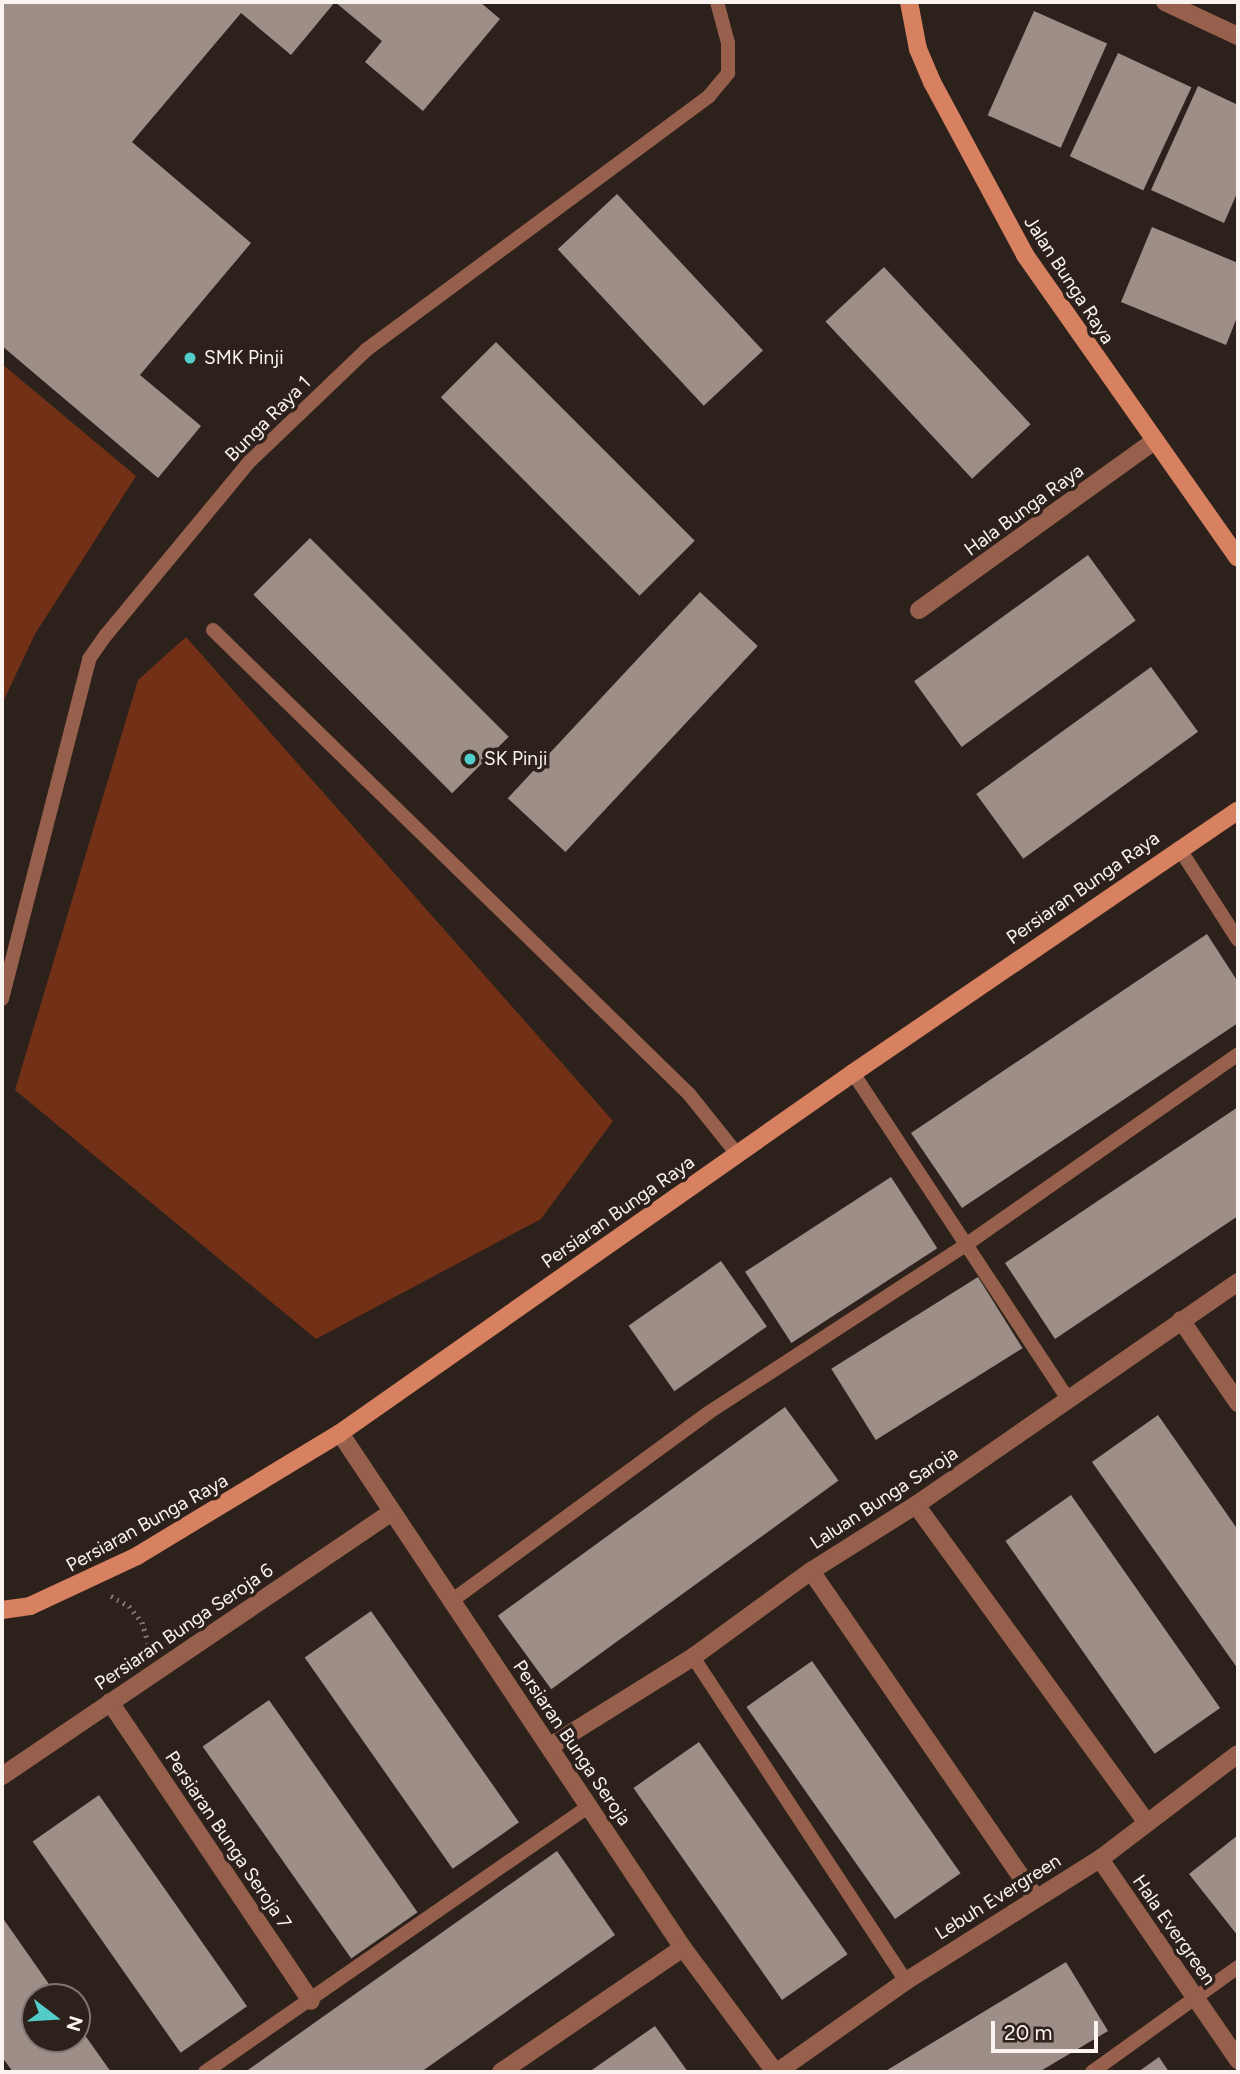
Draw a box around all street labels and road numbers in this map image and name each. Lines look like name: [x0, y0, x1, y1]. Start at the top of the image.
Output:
street label: Jalan Bunga Raya: [1019, 212, 1119, 348]
street label: Bunga Raya 1: [220, 371, 316, 467]
street label: Hala Bunga Raya: [960, 459, 1088, 561]
street label: Persiaran Bunga Raya: [1002, 827, 1164, 949]
street label: Persiaran Bunga Raya: [537, 1151, 699, 1273]
street label: Laluan Bunga Saroja: [806, 1442, 962, 1554]
street label: Persiaran Bunga Raya: [62, 1469, 232, 1577]
street label: Persiaran Bunga Seroja 6: [91, 1559, 277, 1695]
street label: Persiaran Bunga Seroja: [508, 1656, 636, 1830]
street label: Persiaran Bunga Seroja 7: [160, 1747, 296, 1933]
street label: Lebuh Evergreen: [931, 1849, 1065, 1945]
street label: Hala Evergreen: [1128, 1871, 1220, 1989]

